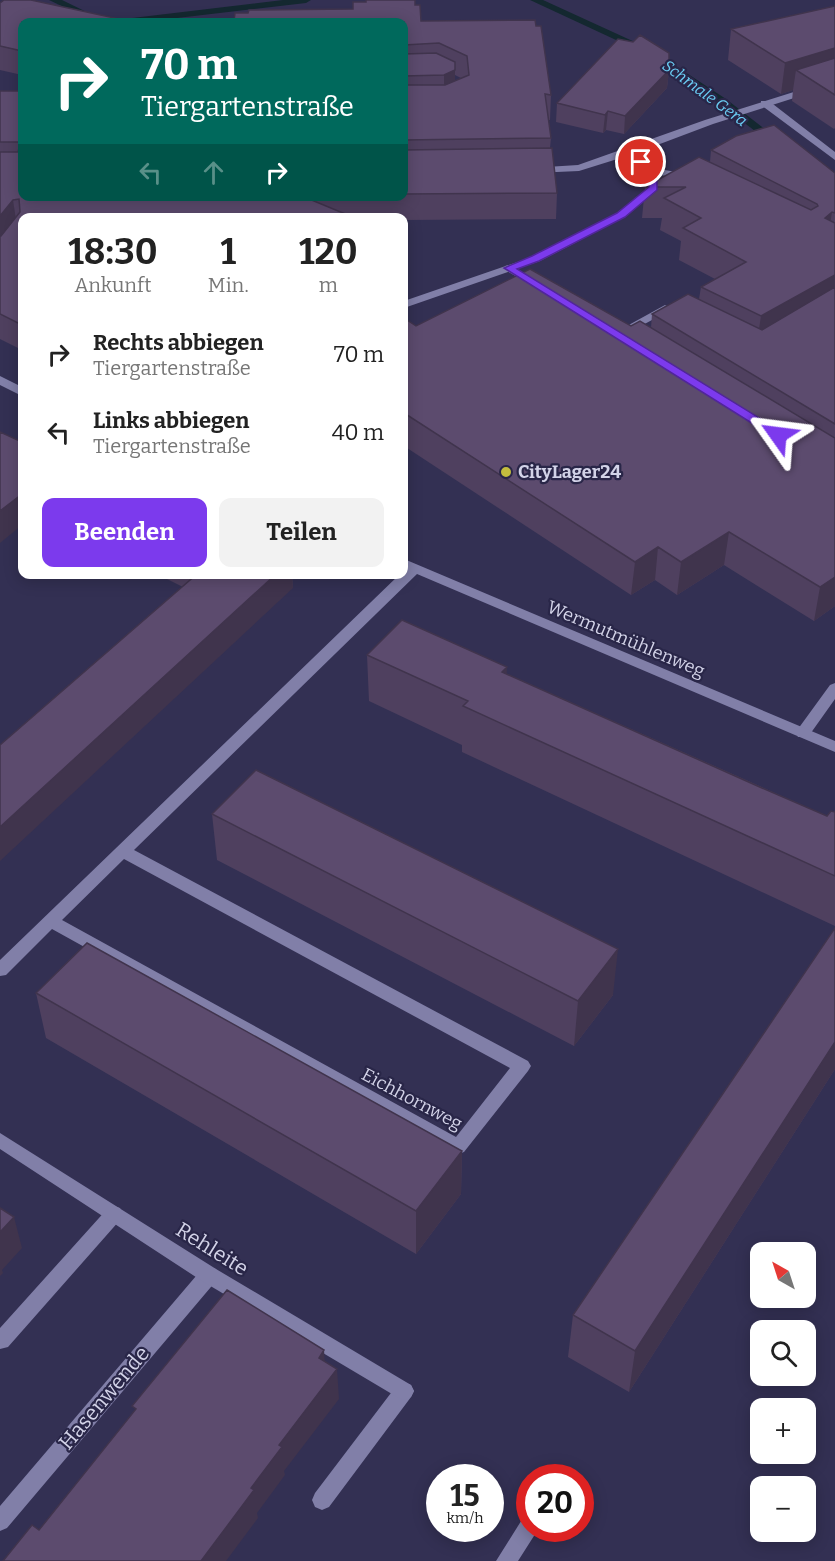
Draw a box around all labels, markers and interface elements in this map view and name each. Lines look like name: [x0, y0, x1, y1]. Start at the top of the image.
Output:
text: 70 m: [141, 40, 237, 90]
icon: right: [42, 42, 120, 120]
water label: Schmale Gera: [659, 56, 751, 130]
text: Tiergartenstraße: [141, 91, 354, 123]
pin: [615, 136, 666, 187]
icon: arrive: [624, 145, 657, 178]
icon: left: [134, 156, 167, 189]
icon: ahead: [197, 156, 230, 189]
icon: right: [260, 156, 293, 189]
text: 18:30: [68, 230, 158, 274]
text: 1: [220, 230, 236, 274]
text: 120: [299, 230, 358, 274]
text: Ankunft: [74, 273, 151, 297]
text: Min.: [208, 273, 249, 297]
text: m: [319, 273, 338, 297]
text: Rechts abbiegen: [93, 329, 264, 356]
icon: right: [42, 338, 75, 371]
text: 70 m: [334, 341, 384, 368]
text: Tiergartenstraße: [93, 356, 251, 380]
position arrow: [746, 403, 810, 467]
text: Links abbiegen: [93, 407, 250, 434]
icon: left: [42, 416, 75, 449]
text: 40 m: [332, 419, 384, 446]
text: Tiergartenstraße: [93, 434, 251, 458]
place label: CityLager24: [518, 461, 621, 483]
marker: CityLager24: [499, 465, 513, 479]
button: Beenden: [42, 498, 207, 567]
button: Teilen: [219, 498, 384, 567]
street label: Wermutmühlenweg: [544, 596, 708, 682]
street label: Eichhornweg: [358, 1063, 466, 1135]
street label: Rehleite: [171, 1217, 253, 1281]
north arrow: [750, 1242, 816, 1308]
map controls: [750, 1242, 816, 1542]
button: search: [750, 1320, 816, 1386]
street label: Hasenwende: [53, 1341, 155, 1455]
button: +: [750, 1398, 816, 1464]
speed limit sign: 20: [516, 1464, 594, 1542]
button: −: [750, 1476, 816, 1542]
text: 15: [450, 1478, 480, 1514]
text: km/h: [446, 1509, 484, 1527]

